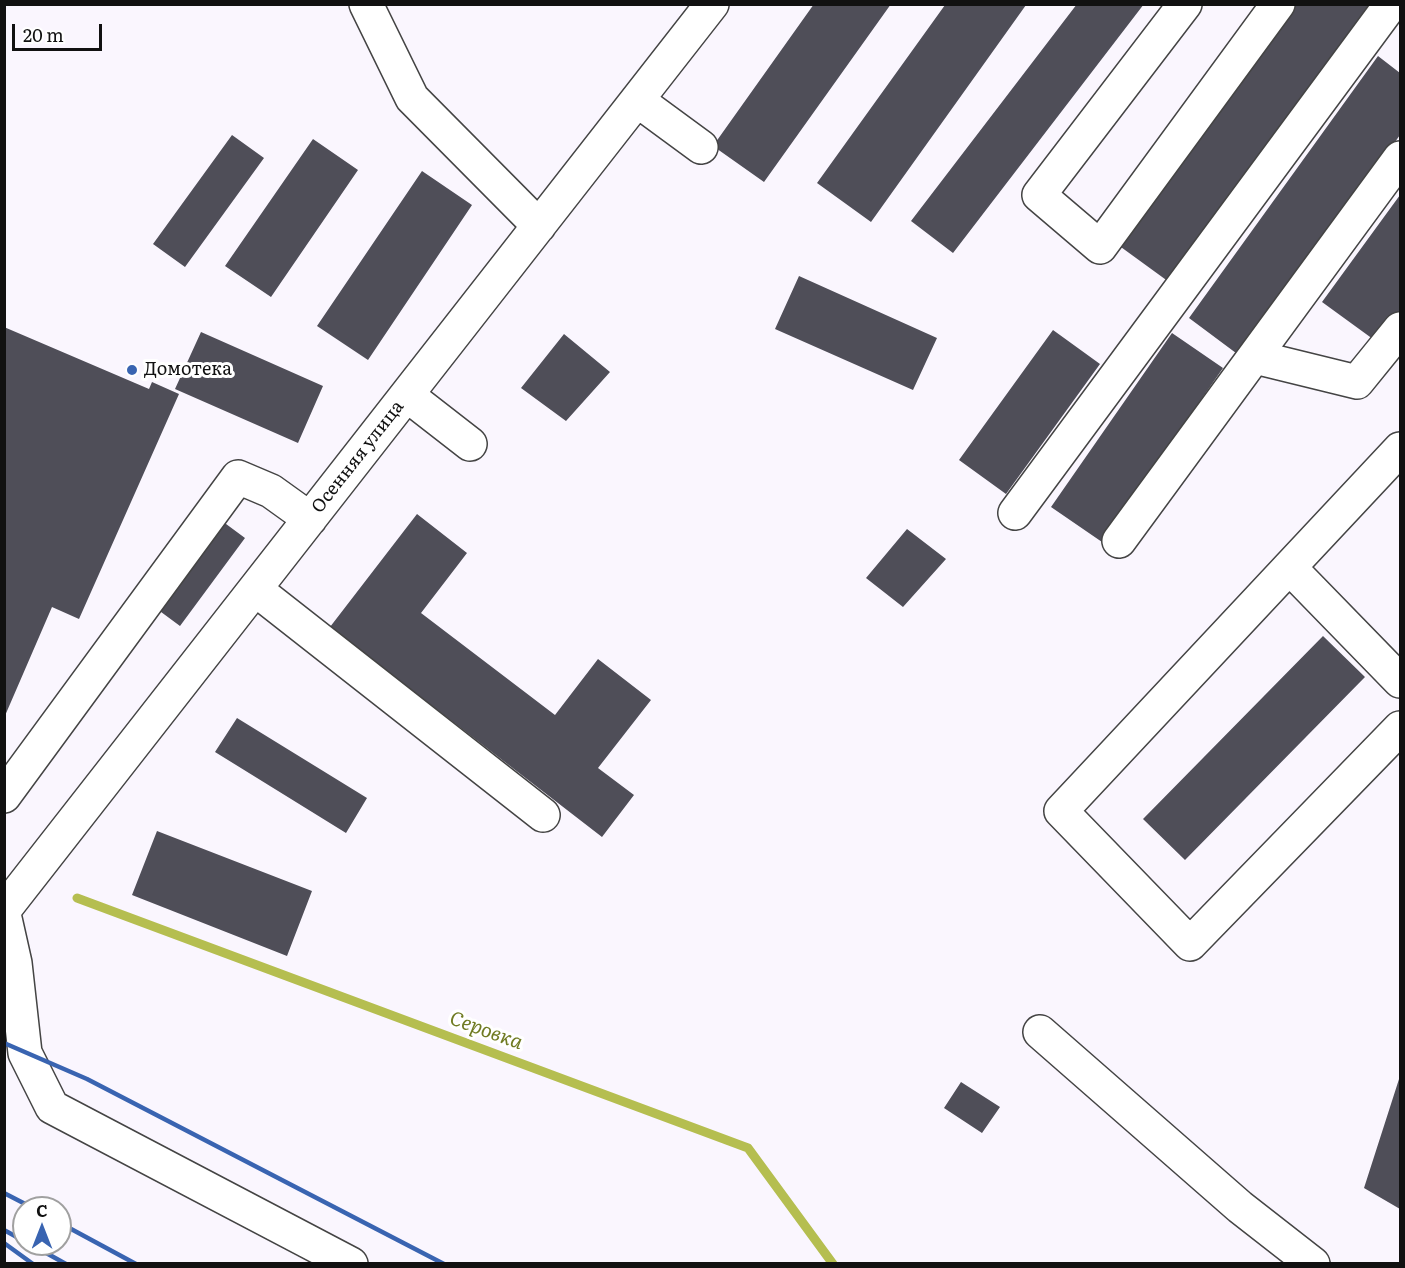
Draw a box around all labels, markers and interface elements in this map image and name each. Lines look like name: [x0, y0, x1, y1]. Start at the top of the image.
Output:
scale bar: [15, 12, 105, 50]
text: 20 m: [23, 21, 64, 48]
place label: Домотека: [144, 359, 232, 381]
marker: Домотека: [125, 363, 139, 377]
street label: Осенняя улица: [307, 396, 409, 518]
water label: Серовка: [446, 1007, 526, 1055]
north arrow: [12, 1196, 72, 1256]
text: С: [36, 1198, 48, 1222]

